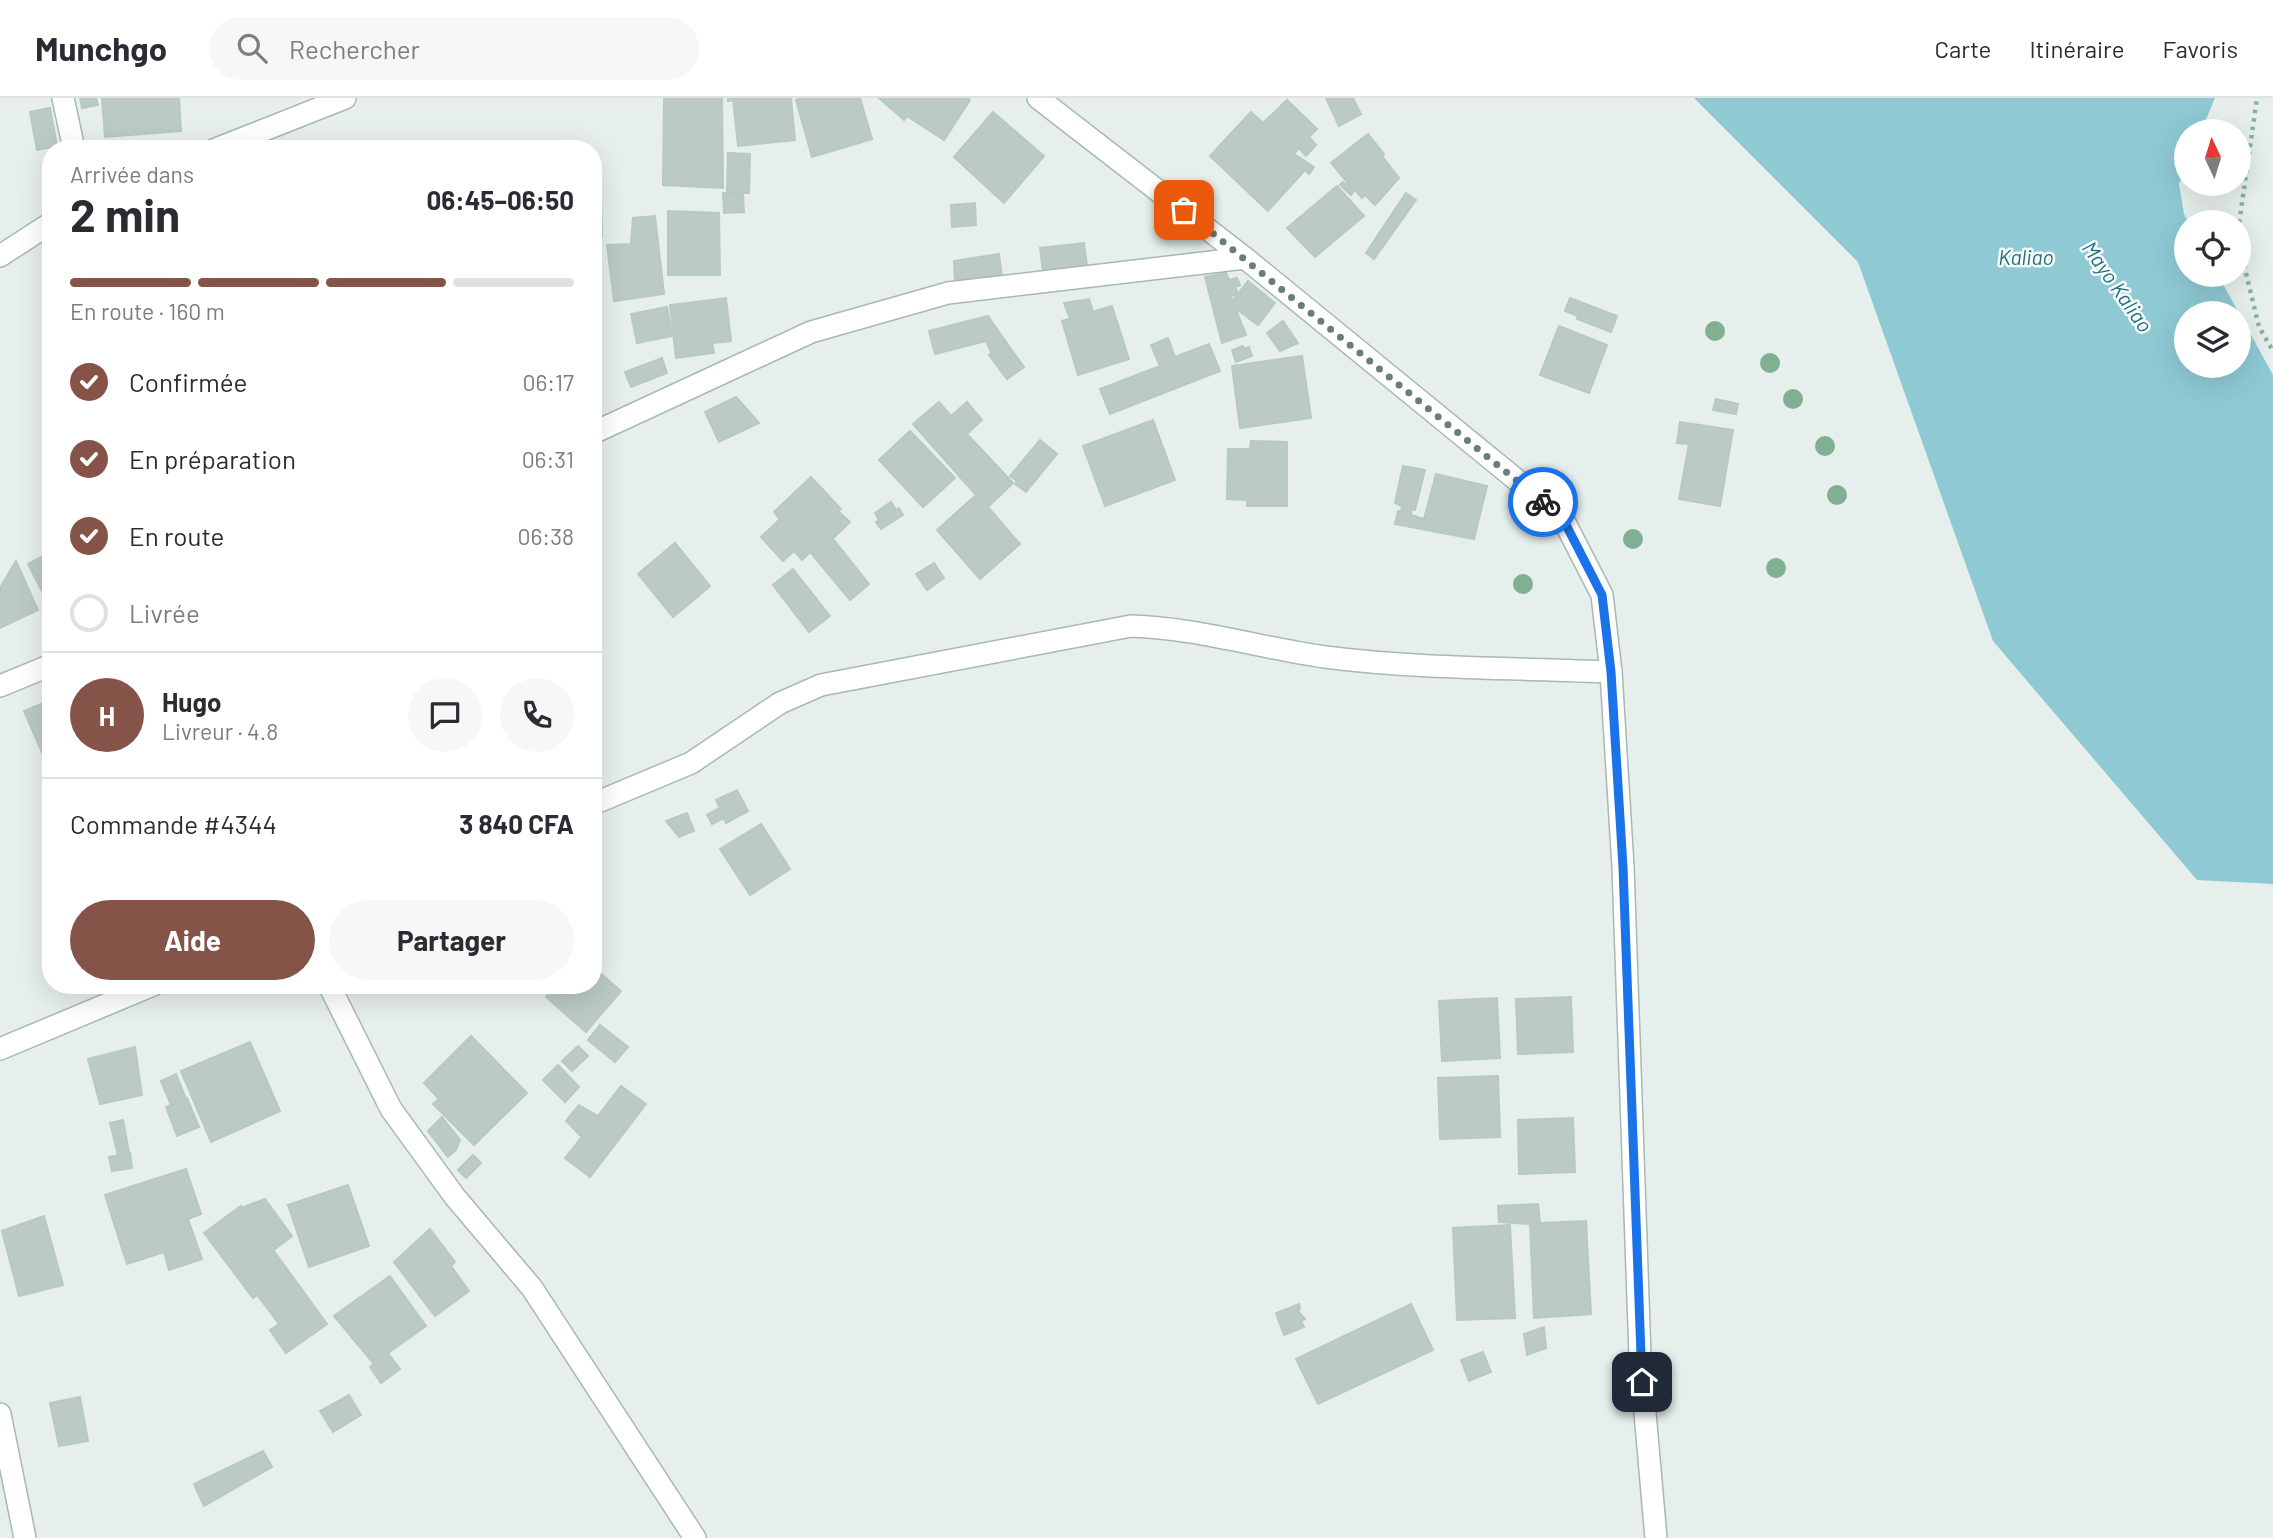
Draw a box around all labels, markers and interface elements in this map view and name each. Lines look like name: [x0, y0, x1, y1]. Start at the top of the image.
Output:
search box: [209, 17, 699, 80]
text: Munchgo: [35, 28, 167, 68]
icon: search: [233, 29, 271, 67]
text: Rechercher: [289, 33, 420, 64]
text: Carte: [1935, 34, 1991, 63]
text: Itinéraire: [2029, 34, 2125, 63]
text: Favoris: [2163, 34, 2238, 63]
north arrow: [2174, 119, 2250, 196]
map controls: [2174, 119, 2251, 378]
text: Arrivée dans: [70, 160, 194, 188]
pin: [1154, 180, 1214, 240]
text: 06:45–06:50: [427, 184, 574, 215]
text: 2 min: [70, 186, 180, 241]
icon: bag: [1165, 191, 1203, 229]
button: locate: [2174, 210, 2251, 287]
water label: Mayo Kaliao: [2078, 236, 2159, 336]
water label: Kaliao: [1998, 244, 2054, 269]
text: En route · 160 m: [70, 297, 225, 325]
button: layers: [2174, 301, 2251, 378]
icon: check: [70, 363, 108, 401]
text: Confirmée: [129, 366, 247, 397]
text: 06:17: [522, 368, 574, 396]
icon: check: [70, 440, 108, 478]
text: En préparation: [129, 443, 296, 474]
text: 06:31: [522, 445, 574, 473]
courier: [1508, 467, 1578, 537]
icon: bike: [1524, 483, 1562, 521]
icon: check: [70, 517, 108, 555]
text: En route: [129, 520, 224, 551]
text: 06:38: [518, 522, 574, 550]
text: Livrée: [129, 597, 200, 628]
button: chat: [408, 678, 482, 752]
button: phone: [500, 678, 574, 752]
text: Hugo: [162, 686, 221, 717]
text: H: [99, 700, 115, 731]
text: Livreur · 4.8: [162, 717, 278, 745]
text: Commande #4344: [70, 808, 277, 839]
text: 3 840 CFA: [459, 808, 574, 839]
button: Aide: [70, 900, 315, 980]
button: Partager: [329, 900, 574, 980]
pin: [1612, 1352, 1672, 1412]
icon: home: [1623, 1363, 1661, 1401]

